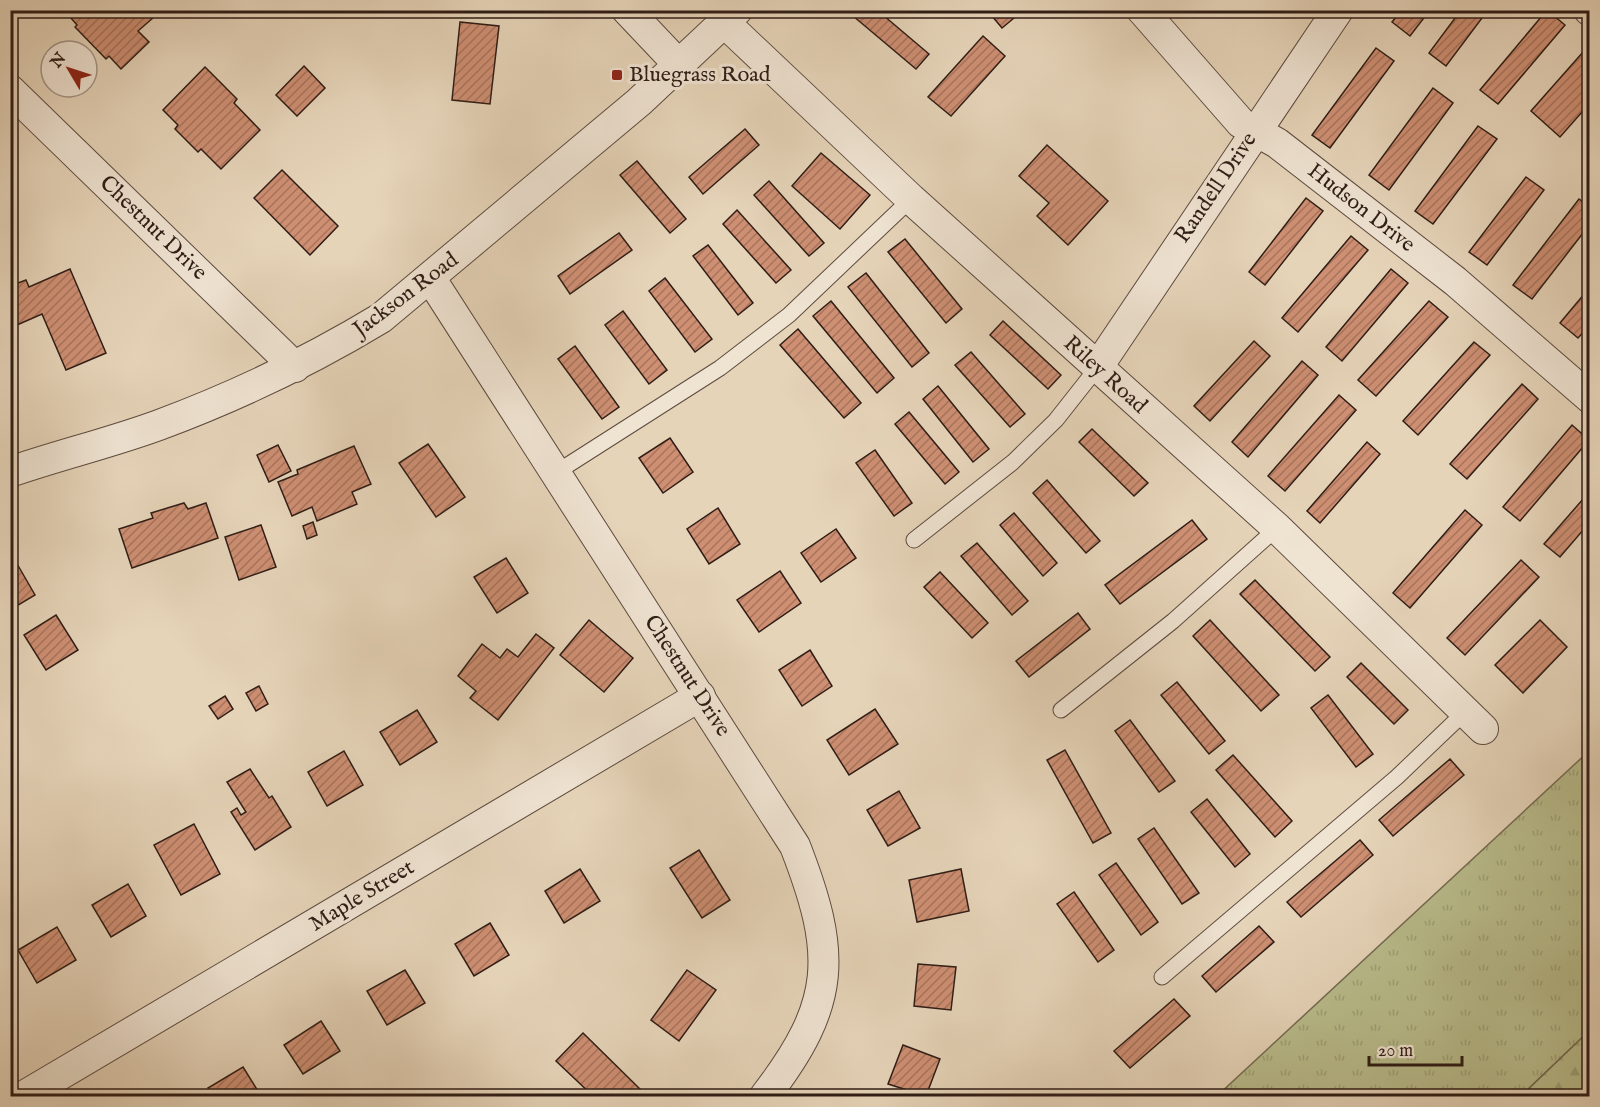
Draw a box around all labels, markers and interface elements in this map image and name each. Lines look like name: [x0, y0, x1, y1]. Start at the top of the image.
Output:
north arrow: [39, 39, 99, 99]
text: N: [46, 49, 71, 73]
place label: Bluegrass Road: [629, 61, 771, 89]
marker: Bluegrass Road: [610, 68, 624, 82]
street label: Randell Drive: [1169, 127, 1263, 249]
street label: Hudson Drive: [1302, 157, 1420, 259]
street label: Chestnut Drive: [93, 170, 213, 286]
street label: Jackson Road: [345, 246, 465, 346]
street label: Riley Road: [1057, 330, 1153, 420]
street label: Chestnut Drive: [637, 610, 737, 742]
street label: Maple Street: [304, 854, 420, 938]
scale bar: [1369, 1029, 1462, 1067]
text: 20 m: [1378, 1040, 1413, 1063]

